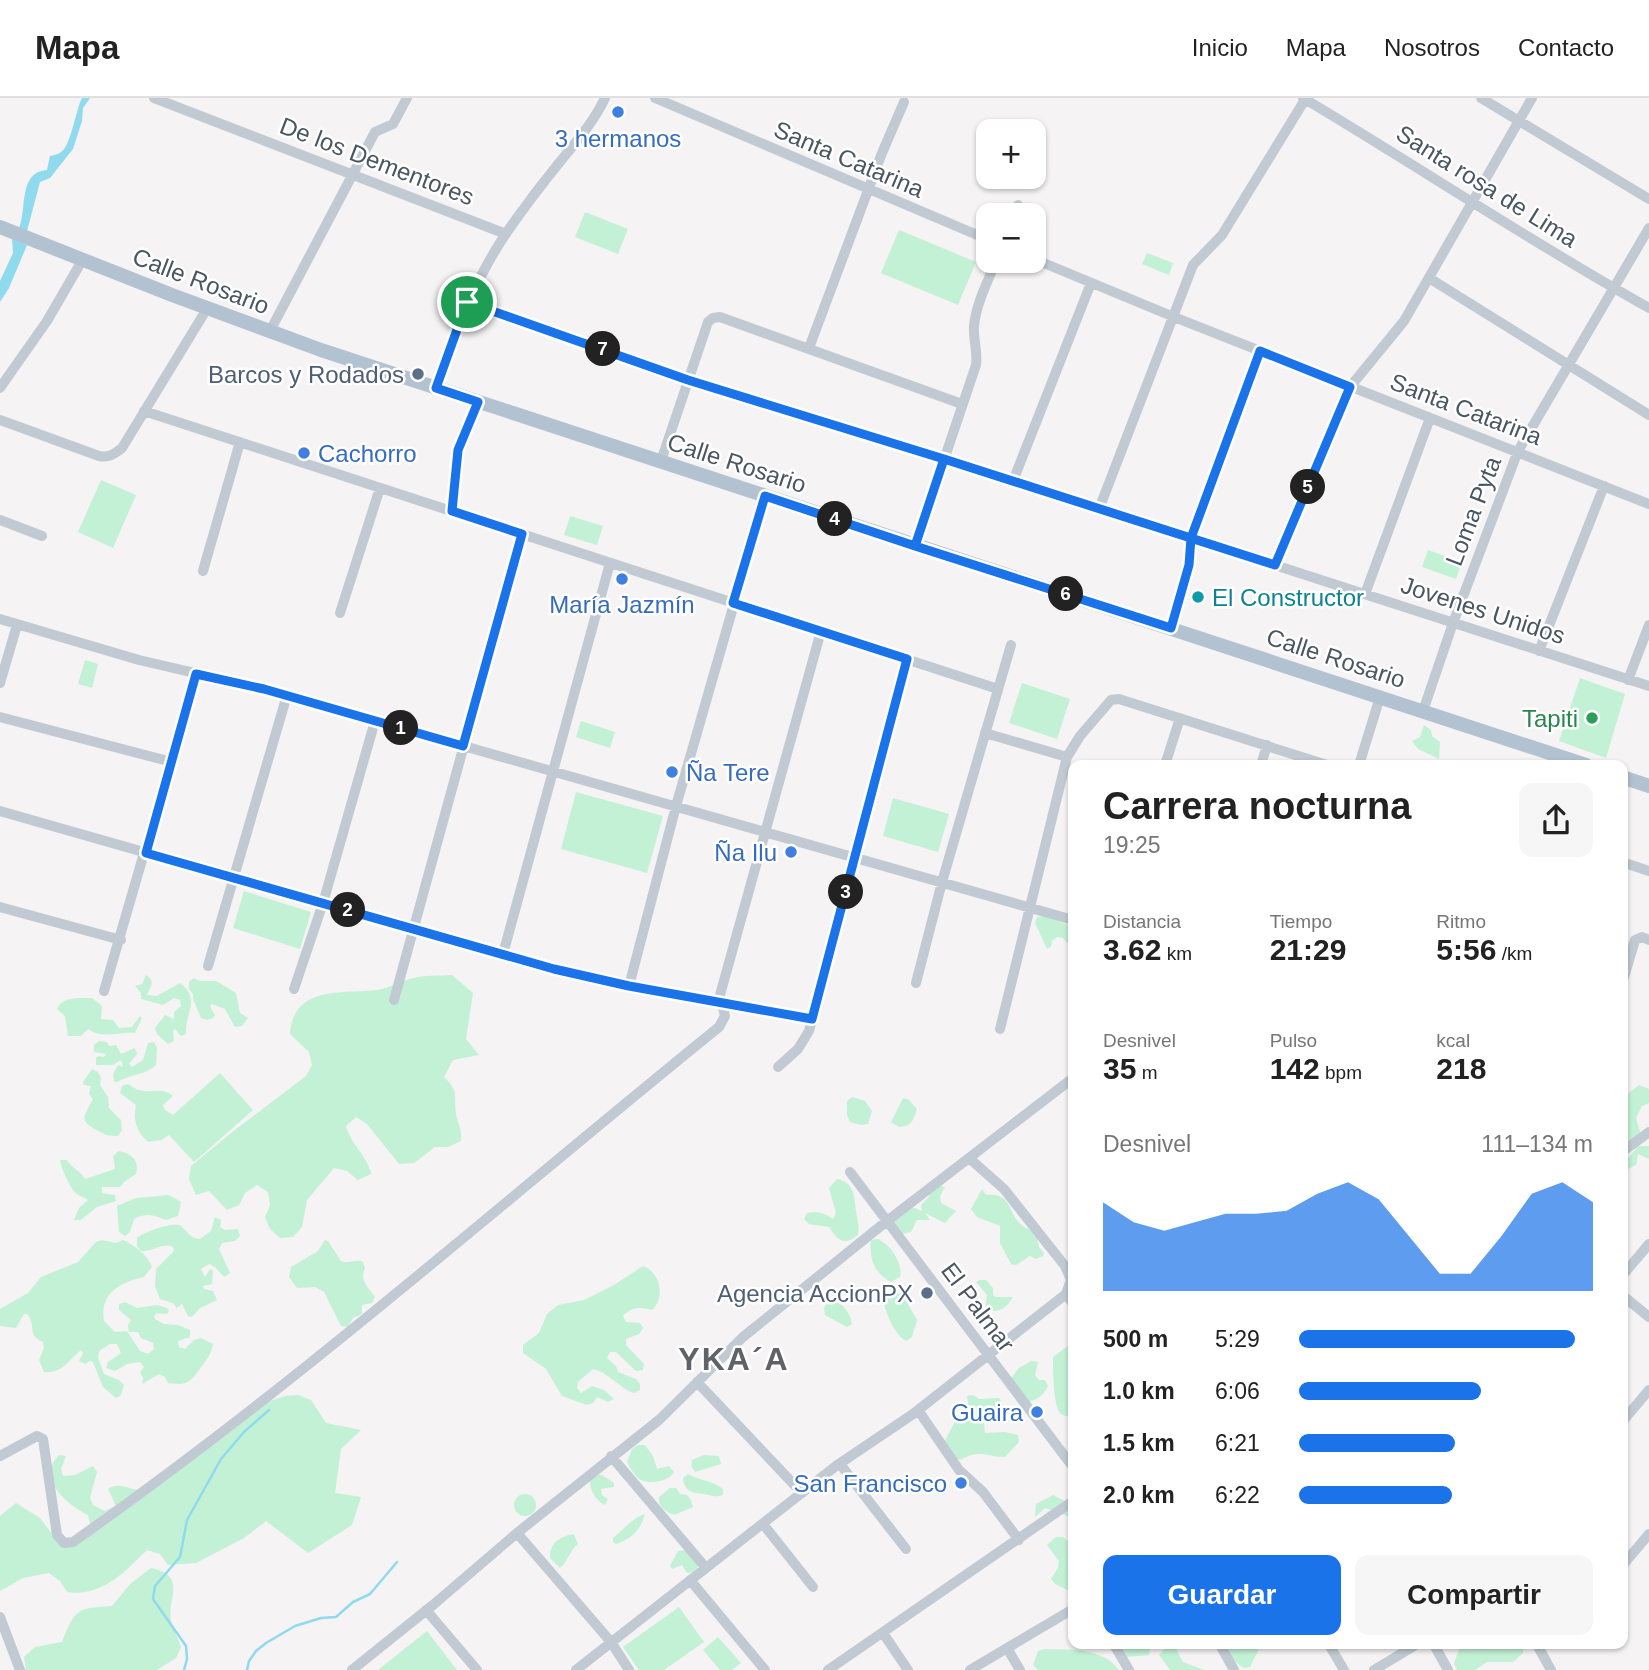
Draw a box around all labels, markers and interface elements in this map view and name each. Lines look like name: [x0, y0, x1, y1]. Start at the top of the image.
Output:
text: Mapa: [35, 29, 119, 66]
text: Inicio: [1192, 34, 1248, 61]
text: Mapa: [1286, 34, 1346, 61]
text: Nosotros: [1384, 34, 1480, 61]
text: Contacto: [1518, 34, 1614, 61]
marker: 3 hermanos: [610, 104, 626, 120]
street label: De los Dementores: [276, 112, 478, 210]
street label: Santa Catarina: [770, 115, 929, 203]
map controls: [976, 119, 1046, 273]
button: +: [976, 119, 1046, 189]
street label: Santa rosa de Lima: [1392, 119, 1583, 253]
place label: 3 hermanos: [555, 125, 681, 152]
button: −: [976, 203, 1046, 273]
street label: Calle Rosario: [129, 243, 273, 319]
pin: [437, 272, 497, 332]
icon: arrive: [448, 283, 486, 321]
pin: 7: [586, 331, 620, 366]
text: 7: [597, 338, 608, 359]
place label: Barcos y Rodados: [208, 361, 404, 388]
marker: Barcos y Rodados: [410, 366, 426, 382]
street label: Santa Catarina: [1386, 368, 1546, 451]
street label: Calle Rosario: [664, 428, 810, 498]
place label: Cachorro: [318, 440, 417, 467]
marker: Cachorro: [296, 445, 312, 461]
street label: Loma Pyta: [1440, 452, 1506, 569]
pin: 5: [1290, 470, 1326, 504]
text: 5: [1302, 476, 1313, 497]
pin: 4: [818, 502, 852, 536]
text: 4: [829, 508, 840, 529]
marker: María Jazmín: [614, 571, 630, 587]
street label: Jovenes Unidos: [1398, 571, 1568, 649]
pin: 6: [1048, 576, 1084, 612]
text: 6: [1060, 583, 1071, 604]
place label: El Constructor: [1212, 584, 1364, 611]
marker: El Constructor: [1190, 589, 1206, 605]
place label: María Jazmín: [549, 591, 695, 618]
street label: Calle Rosario: [1263, 623, 1409, 693]
place label: Tapiti: [1522, 705, 1578, 732]
pin: 1: [384, 710, 418, 746]
marker: Tapiti: [1584, 710, 1600, 726]
text: 1: [395, 717, 406, 738]
place label: Ña Tere: [686, 759, 770, 786]
marker: Ña Tere: [664, 764, 680, 780]
button: share: [1519, 783, 1593, 857]
text: Carrera nocturna: [1103, 785, 1411, 827]
text: 19:25: [1103, 832, 1161, 858]
place label: Ña Ilu: [714, 839, 777, 866]
marker: Ña Ilu: [783, 844, 799, 860]
pin: 3: [828, 874, 864, 910]
text: 3: [840, 881, 851, 902]
pin: 2: [330, 892, 366, 928]
text: 2: [342, 899, 353, 920]
text: Distancia: [1103, 911, 1181, 932]
text: Tiempo: [1270, 911, 1332, 932]
text: Ritmo: [1436, 911, 1486, 932]
text: 3.62: [1103, 933, 1161, 966]
text: 21:29: [1270, 933, 1346, 966]
text: 5:56: [1436, 933, 1496, 966]
text: km: [1161, 943, 1192, 964]
text: /km: [1496, 943, 1532, 964]
text: Desnivel: [1103, 1030, 1176, 1051]
text: Pulso: [1270, 1030, 1317, 1051]
text: kcal: [1436, 1030, 1470, 1051]
text: 35: [1103, 1052, 1136, 1085]
text: 142: [1270, 1052, 1320, 1085]
text: 218: [1436, 1052, 1486, 1085]
text: m: [1136, 1062, 1157, 1083]
text: bpm: [1320, 1062, 1362, 1083]
text: Desnivel: [1103, 1131, 1191, 1157]
text: 111–134 m: [1481, 1131, 1593, 1157]
street label: El Palmar: [936, 1257, 1020, 1357]
place label: Agencia AccionPX: [717, 1280, 913, 1307]
marker: Agencia AccionPX: [919, 1285, 935, 1301]
text: 500 m: [1103, 1326, 1168, 1352]
text: 5:29: [1215, 1326, 1260, 1352]
district label: YKA´A: [678, 1341, 790, 1377]
text: 1.0 km: [1103, 1378, 1175, 1404]
text: 6:06: [1215, 1378, 1260, 1404]
place label: Guaira: [951, 1399, 1024, 1426]
marker: Guaira: [1029, 1404, 1045, 1420]
text: 1.5 km: [1103, 1430, 1175, 1456]
text: 6:21: [1215, 1430, 1260, 1456]
place label: San Francisco: [794, 1470, 947, 1497]
marker: San Francisco: [953, 1475, 969, 1491]
text: 2.0 km: [1103, 1482, 1175, 1508]
text: 6:22: [1215, 1482, 1260, 1508]
button: Guardar: [1103, 1555, 1341, 1635]
button: Compartir: [1355, 1555, 1593, 1635]

